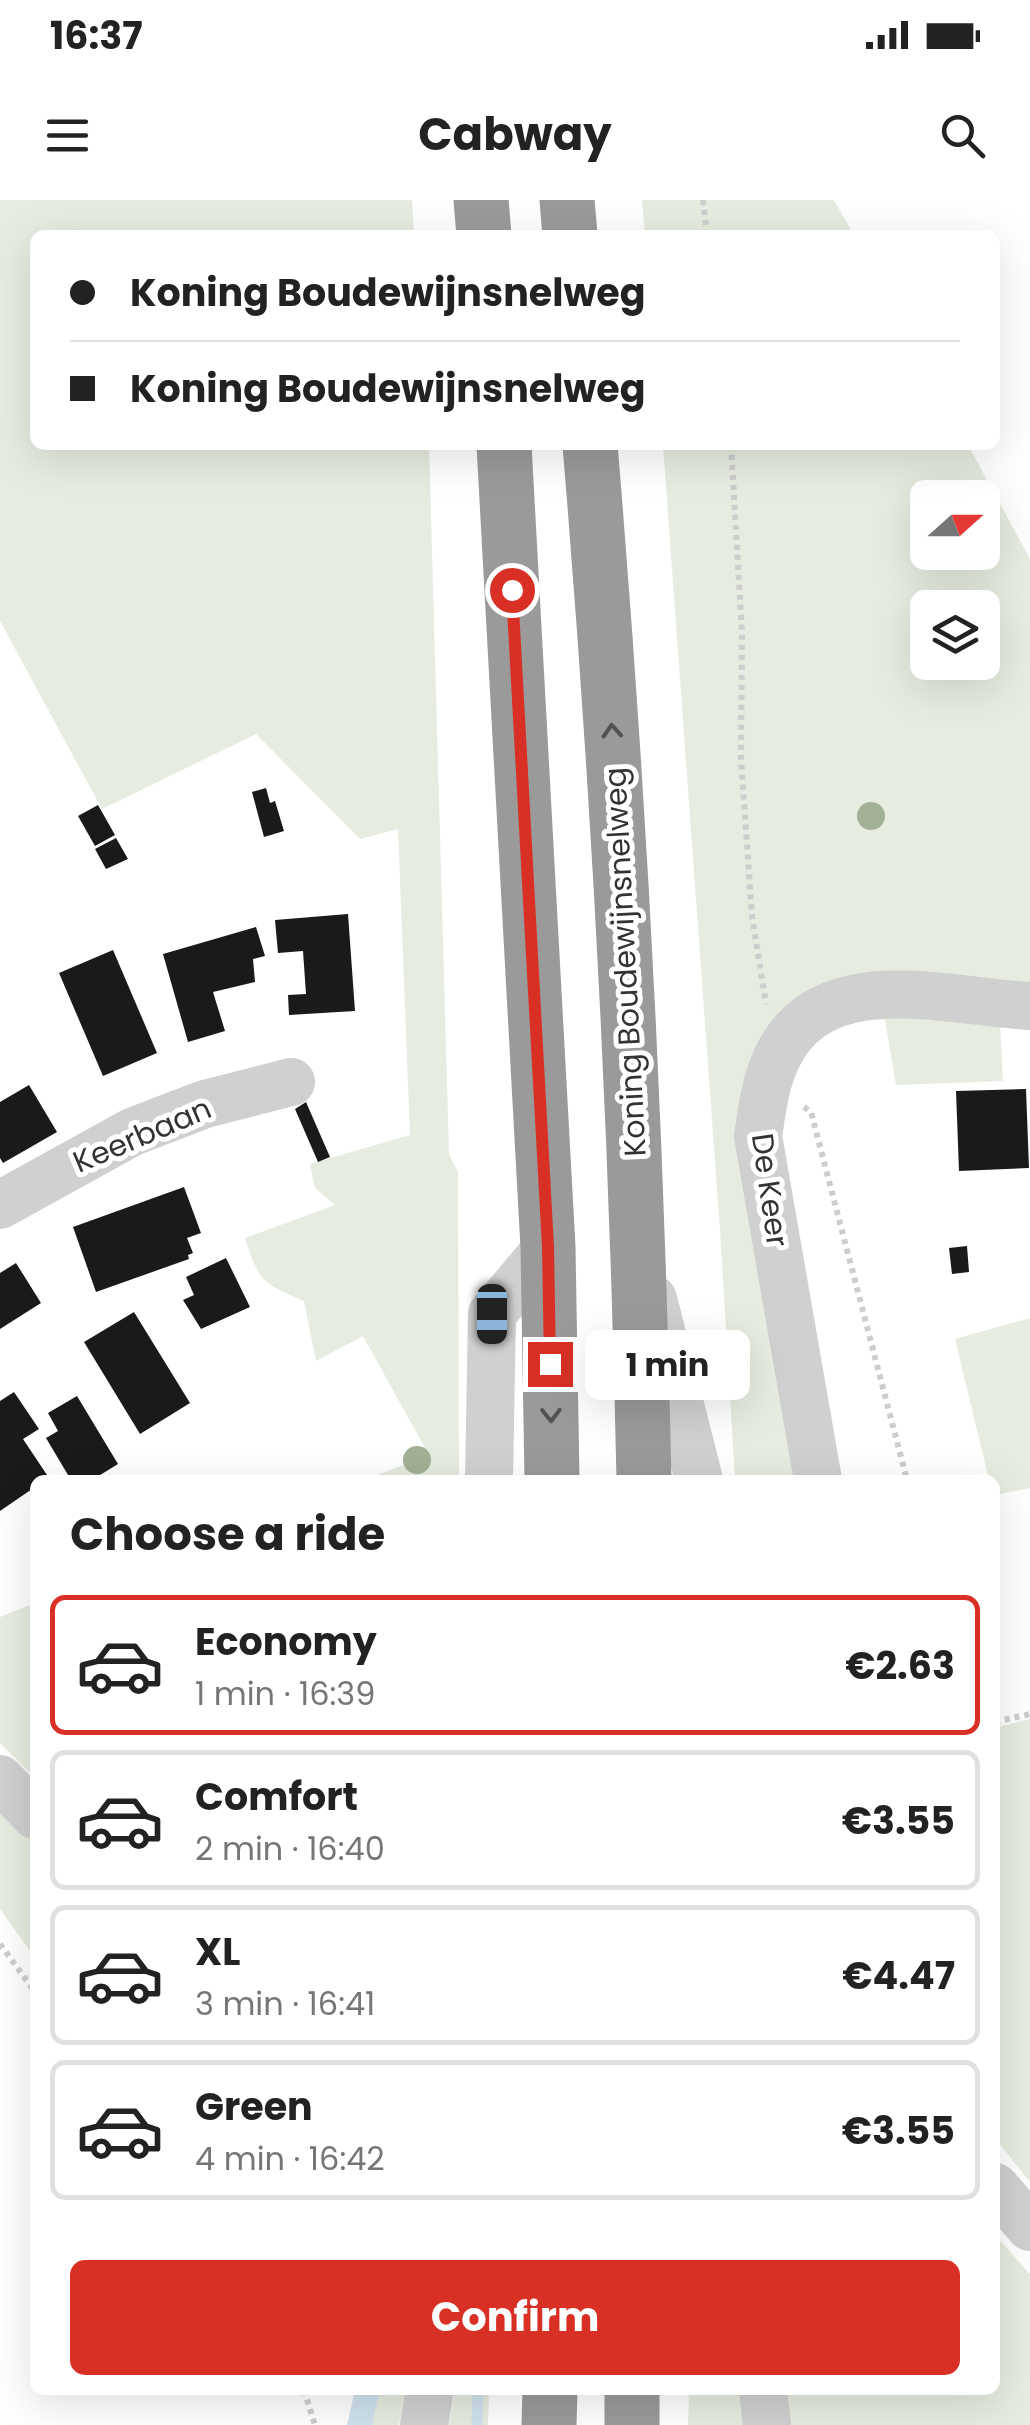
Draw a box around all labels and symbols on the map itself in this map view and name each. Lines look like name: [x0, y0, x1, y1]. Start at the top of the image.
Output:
north arrow: [910, 480, 1000, 570]
route start: [490, 568, 535, 613]
one-way arrow: [602, 723, 623, 739]
street label: Koning Boudewijnsnelweg: [593, 766, 657, 1158]
street label: Keerbaan: [66, 1087, 218, 1183]
street label: De Keer: [741, 1130, 799, 1250]
car: [477, 1284, 507, 1344]
callout: 1 min: [585, 1329, 750, 1399]
route end: [528, 1342, 573, 1387]
one-way arrow: [541, 1407, 562, 1423]

